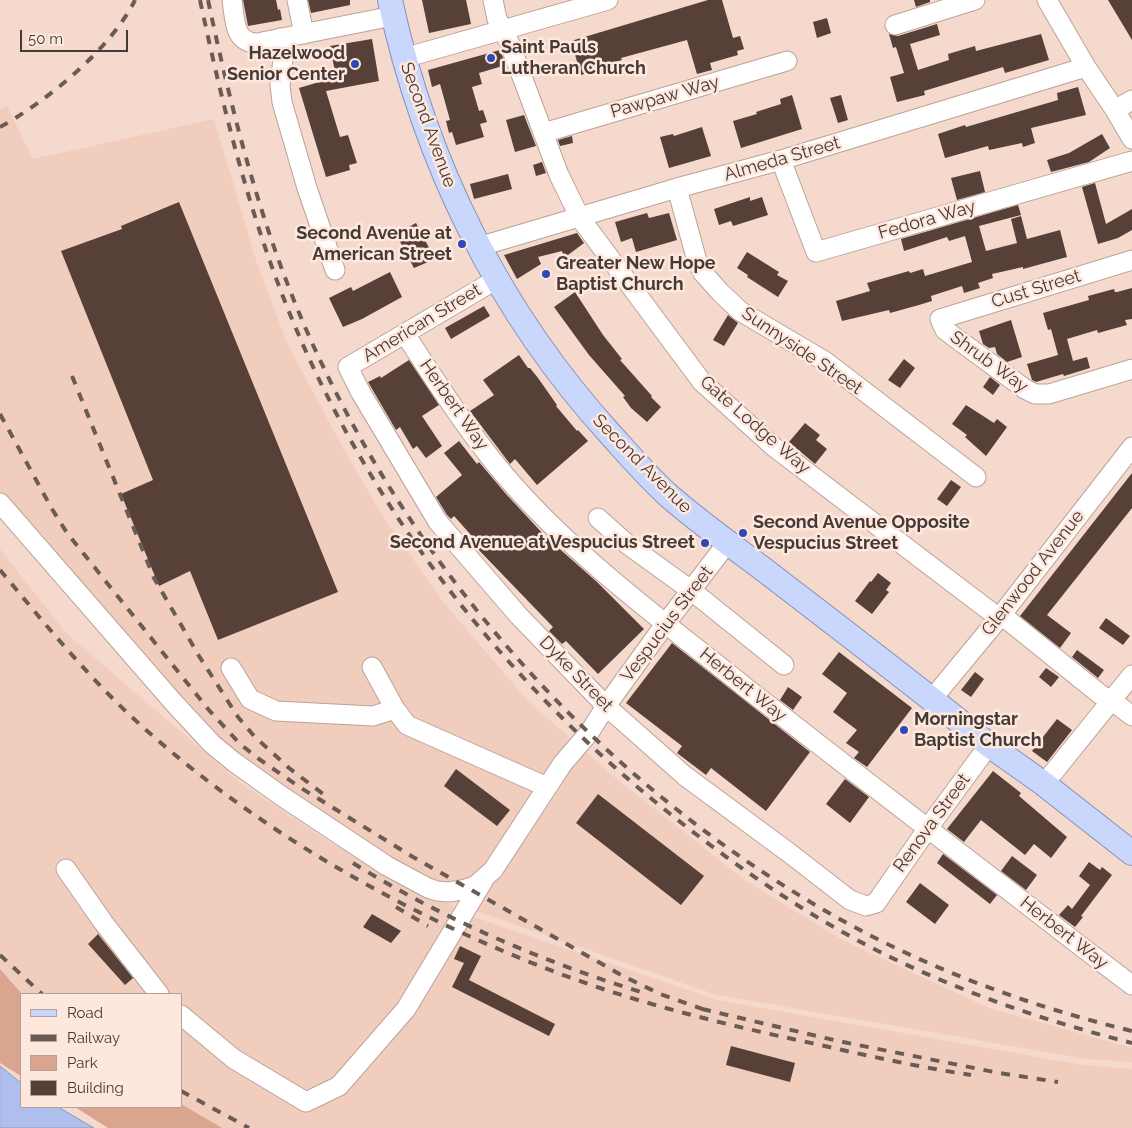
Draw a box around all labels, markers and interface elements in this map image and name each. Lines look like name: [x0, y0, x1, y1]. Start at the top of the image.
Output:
scale bar: [22, 20, 130, 52]
text: 50 m: [28, 30, 63, 48]
place label: Saint Pauls Lutheran Church: [501, 37, 646, 80]
place label: Hazelwood Senior Center: [227, 43, 345, 86]
marker: Saint Pauls Lutheran Church: [485, 52, 497, 64]
marker: Hazelwood Senior Center: [349, 58, 361, 70]
street label: Second Avenue: [395, 60, 461, 190]
street label: Pawpaw Way: [608, 71, 722, 123]
street label: Almeda Street: [722, 132, 842, 186]
street label: Fedora Way: [876, 196, 978, 244]
place label: Second Avenue at American Street: [296, 223, 452, 266]
marker: Second Avenue at American Street: [456, 238, 468, 250]
place label: Greater New Hope Baptist Church: [556, 253, 716, 296]
street label: Cust Street: [989, 265, 1083, 313]
marker: Greater New Hope Baptist Church: [540, 268, 552, 280]
street label: American Street: [359, 279, 485, 367]
street label: Sunnyside Street: [738, 303, 866, 399]
street label: Shrub Way: [946, 326, 1032, 398]
street label: Herbert Way: [415, 355, 493, 455]
street label: Gate Lodge Way: [695, 371, 815, 479]
street label: Second Avenue: [588, 410, 696, 518]
street label: Glenwood Avenue: [977, 506, 1089, 640]
place label: Second Avenue Opposite Vespucius Street: [753, 512, 970, 554]
marker: Second Avenue Opposite Vespucius Street: [737, 527, 749, 539]
place label: Second Avenue at Vespucius Street: [390, 532, 695, 554]
marker: Second Avenue at Vespucius Street: [699, 537, 711, 549]
street label: Vespucius Street: [616, 562, 718, 686]
street label: Dyke Street: [535, 632, 617, 716]
street label: Herbert Way: [695, 643, 791, 727]
place label: Morningstar Baptist Church: [914, 709, 1042, 752]
marker: Morningstar Baptist Church: [898, 724, 910, 736]
street label: Renova Street: [889, 770, 975, 876]
street label: Herbert Way: [1016, 892, 1112, 974]
legend: [20, 993, 182, 1108]
text: Road: [67, 1004, 103, 1022]
text: Railway: [67, 1029, 120, 1047]
text: Park: [67, 1054, 98, 1072]
text: Building: [67, 1079, 124, 1097]

